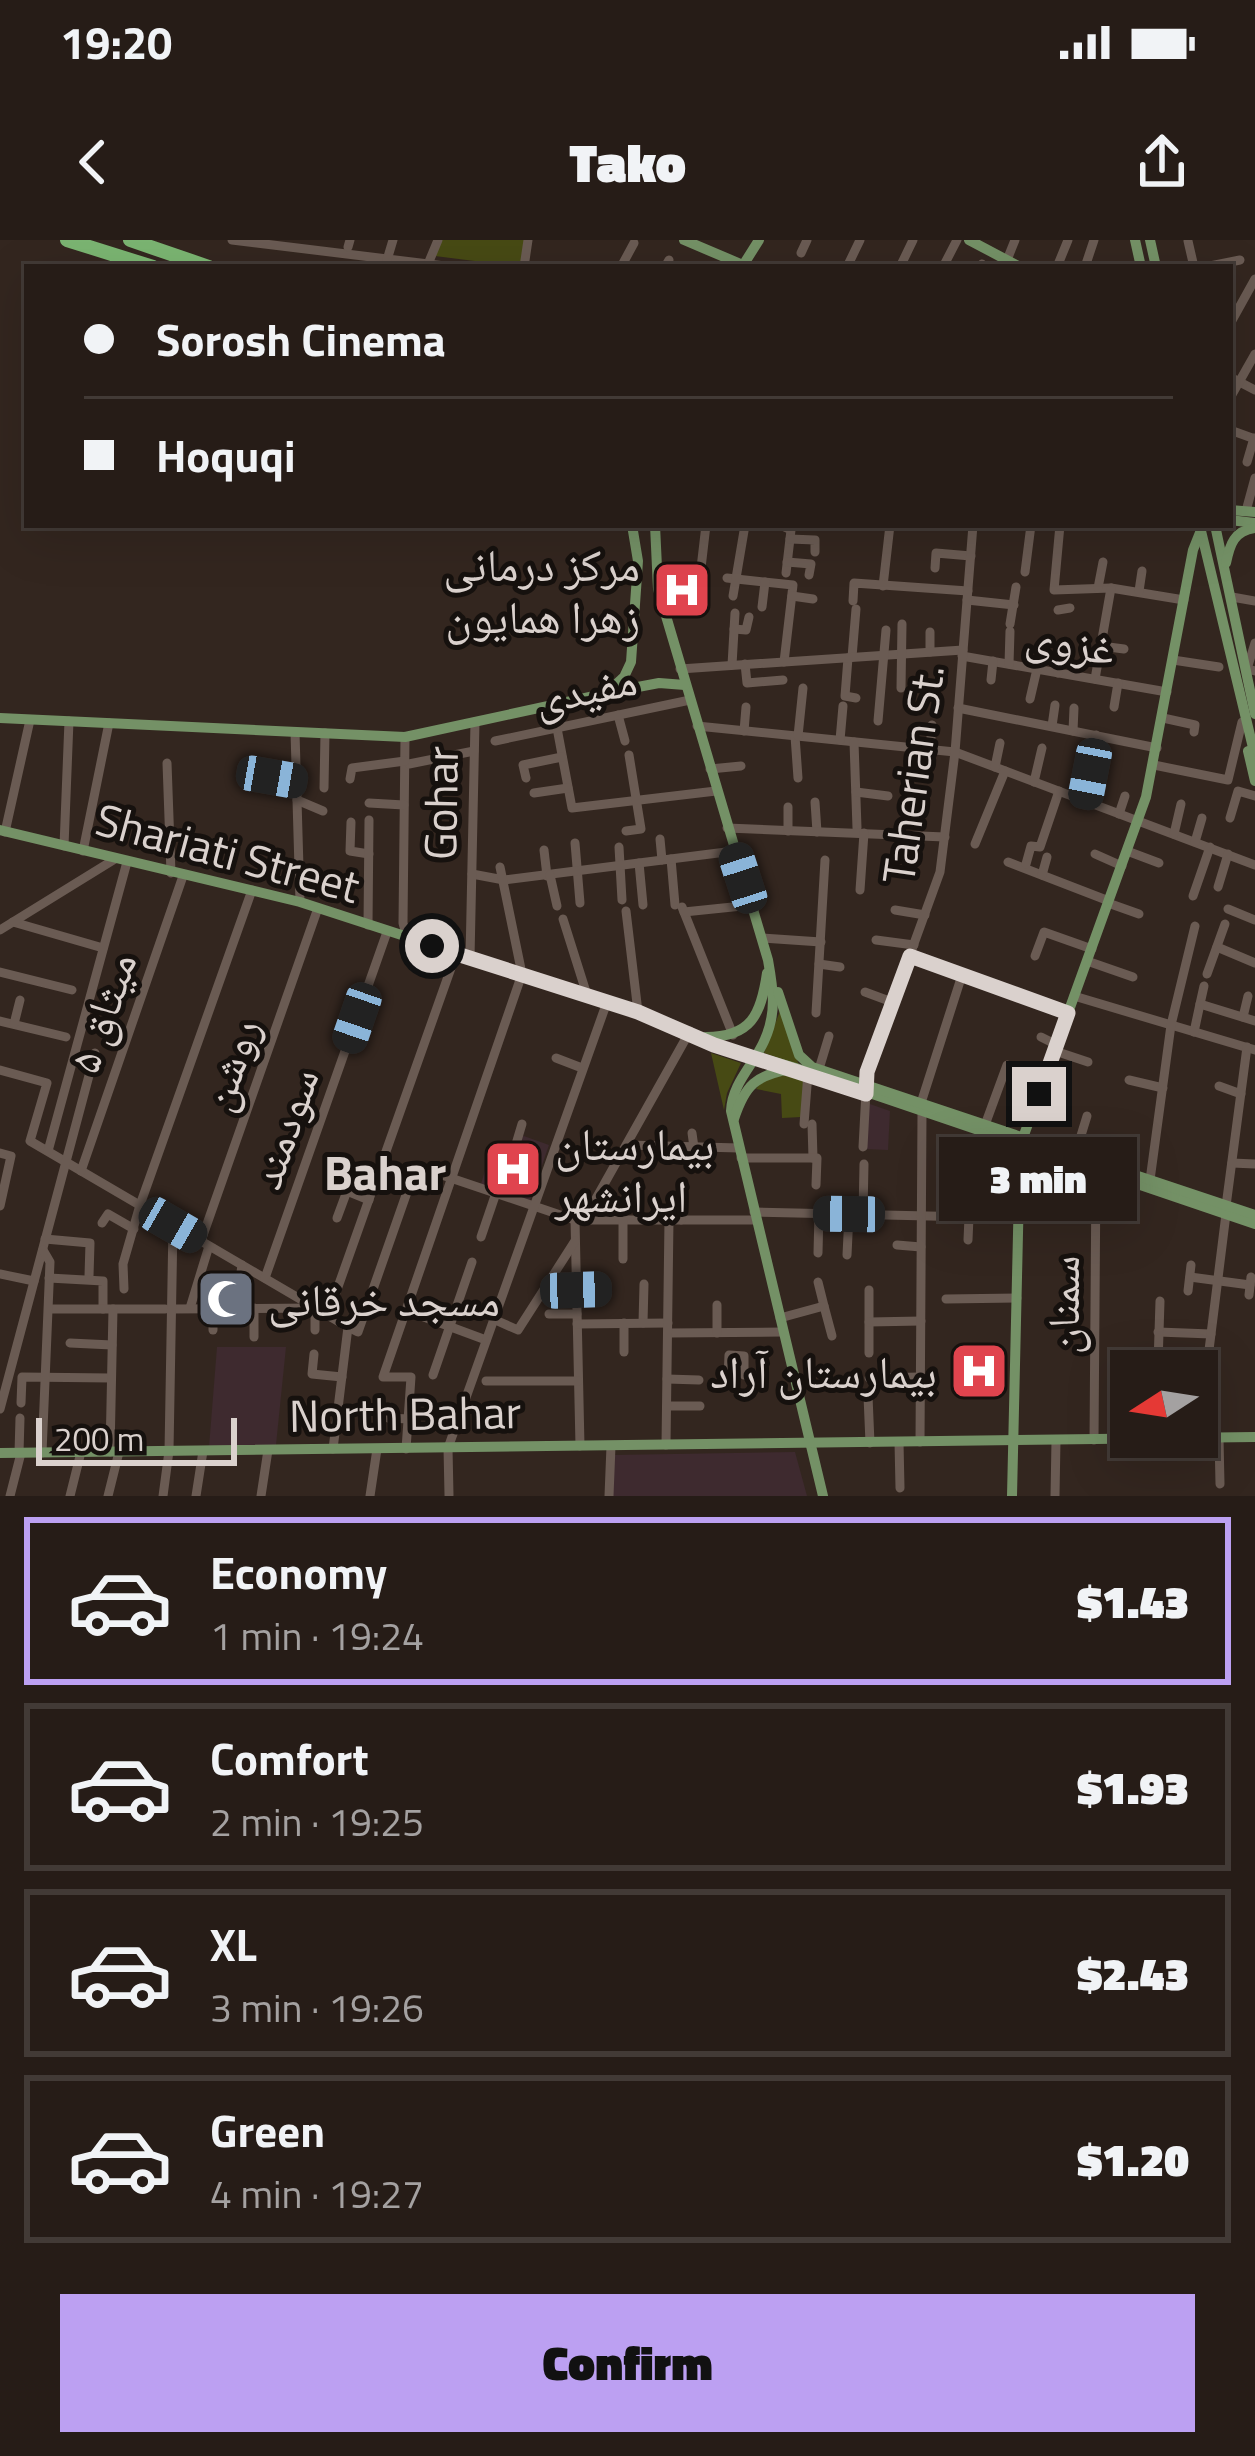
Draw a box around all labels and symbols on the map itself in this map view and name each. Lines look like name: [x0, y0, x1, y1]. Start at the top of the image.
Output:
place label: مرکز درمانی زهرا همایون: [443, 530, 640, 650]
hospital icon: مرکز درمانی زهرا همایون: [651, 559, 713, 621]
street label: غزوی: [1021, 600, 1121, 682]
street label: مفیدی: [527, 644, 643, 732]
street label: Taherian St.: [863, 660, 961, 888]
car: [1065, 735, 1115, 813]
street label: Gohar: [405, 746, 475, 860]
car: [233, 753, 311, 801]
street label: Shariati Street: [88, 784, 368, 920]
car: [715, 838, 771, 918]
route start: [405, 919, 459, 973]
street label: میثاق ۵: [49, 943, 153, 1081]
car: [328, 978, 386, 1058]
street label: روشن: [181, 1008, 277, 1120]
street label: سودمند: [231, 1058, 335, 1198]
route end: [1012, 1067, 1066, 1121]
place label: بیمارستان ایرانشهر: [554, 1109, 714, 1229]
district label: Bahar: [324, 1136, 446, 1209]
callout: 3 min: [940, 1136, 1138, 1220]
hospital icon: بیمارستان ایرانشهر: [482, 1138, 544, 1200]
car: [133, 1191, 213, 1259]
car: [813, 1195, 885, 1233]
street label: سمنان: [1028, 1255, 1096, 1355]
place label: مسجد خرقانی: [268, 1265, 500, 1333]
mosque icon: مسجد خرقانی: [195, 1268, 257, 1330]
car: [539, 1271, 613, 1309]
place label: بیمارستان آراد: [710, 1337, 937, 1405]
hospital icon: بیمارستان آراد: [948, 1340, 1010, 1402]
north arrow: [1110, 1350, 1218, 1458]
street label: North Bahar: [288, 1377, 522, 1449]
scale bar: [36, 1412, 237, 1465]

